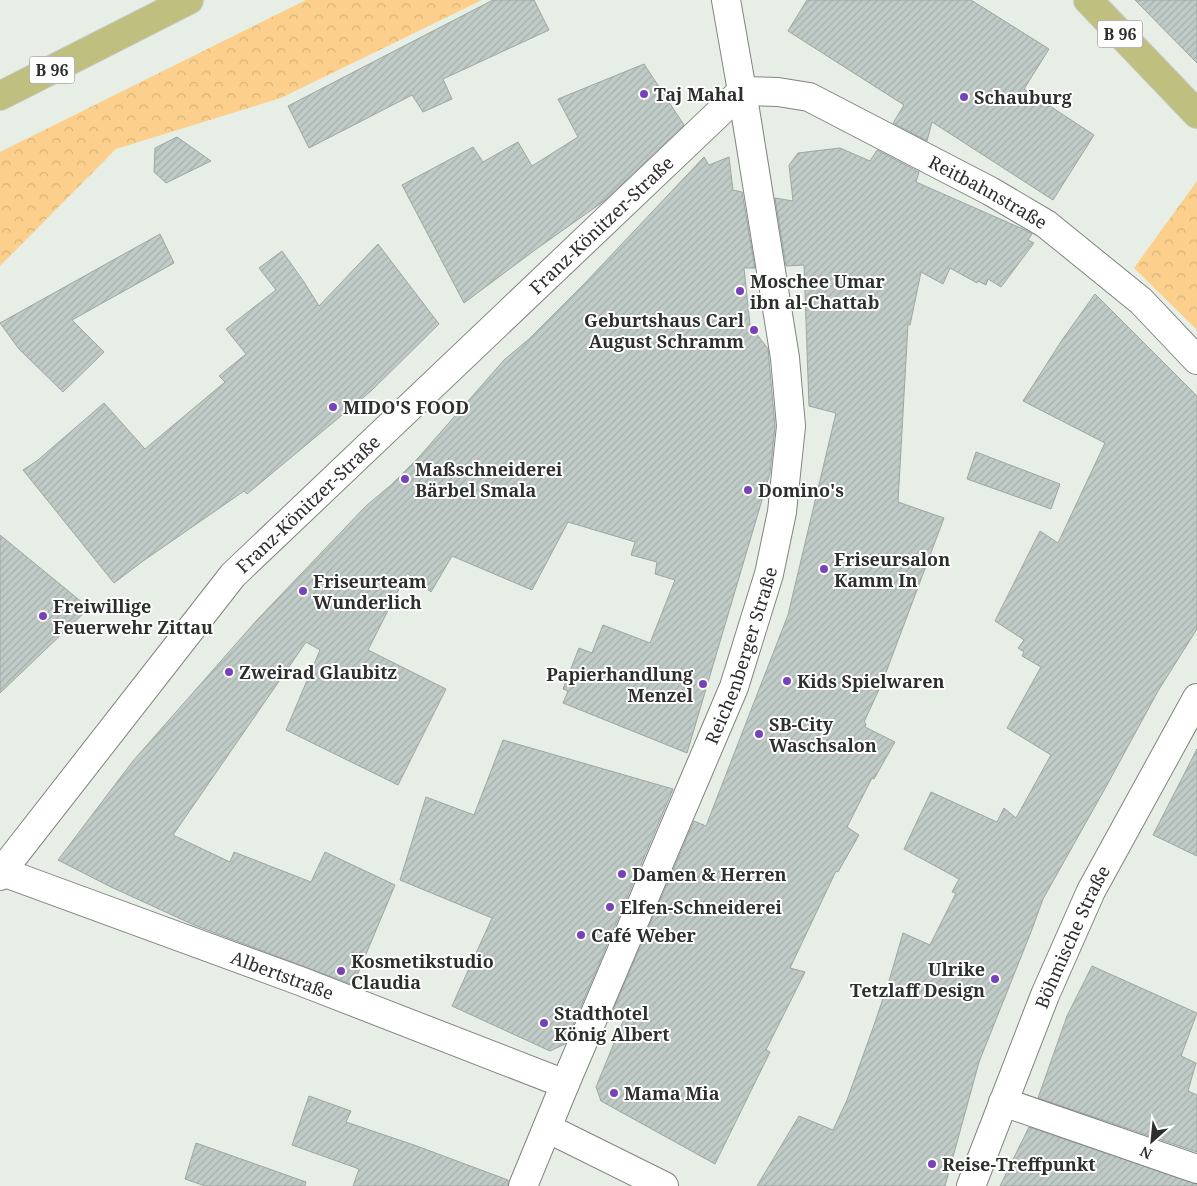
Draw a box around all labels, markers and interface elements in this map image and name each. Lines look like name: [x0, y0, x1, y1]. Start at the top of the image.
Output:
road number: B 96: [1098, 20, 1142, 48]
road number: B 96: [30, 56, 74, 84]
place label: Taj Mahal: [654, 82, 745, 106]
place label: Schauburg: [974, 85, 1073, 109]
marker: Taj Mahal: [638, 88, 650, 100]
marker: Schauburg: [958, 91, 970, 103]
street label: Reitbahnstraße: [925, 149, 1052, 234]
street label: Franz-Könitzer-Straße: [524, 151, 678, 299]
place label: Moschee Umar ibn al-Chattab: [750, 269, 886, 314]
marker: Moschee Umar ibn al-Chattab: [734, 285, 746, 297]
place label: Geburtshaus Carl August Schramm: [584, 308, 745, 353]
marker: Geburtshaus Carl August Schramm: [748, 324, 760, 336]
place label: MIDO'S FOOD: [343, 395, 469, 419]
marker: MIDO'S FOOD: [327, 401, 339, 413]
street label: Franz-Könitzer-Straße: [231, 430, 385, 578]
place label: Maßschneiderei Bärbel Smala: [415, 457, 563, 502]
marker: Maßschneiderei Bärbel Smala: [399, 473, 411, 485]
place label: Domino's: [758, 478, 844, 502]
marker: Domino's: [742, 484, 754, 496]
place label: Friseursalon Kamm In: [834, 547, 950, 592]
marker: Friseursalon Kamm In: [818, 563, 830, 575]
street label: Reichenberger Straße: [699, 565, 782, 748]
place label: Friseurteam Wunderlich: [313, 569, 427, 614]
marker: Friseurteam Wunderlich: [297, 585, 309, 597]
place label: Freiwillige Feuerwehr Zittau: [53, 594, 213, 639]
marker: Freiwillige Feuerwehr Zittau: [37, 610, 49, 622]
place label: Zweirad Glaubitz: [239, 660, 397, 684]
place label: Papierhandlung Menzel: [546, 662, 694, 707]
marker: Zweirad Glaubitz: [223, 666, 235, 678]
place label: Kids Spielwaren: [797, 669, 945, 693]
marker: Kids Spielwaren: [781, 675, 793, 687]
marker: Papierhandlung Menzel: [697, 678, 709, 690]
place label: SB-City Waschsalon: [769, 712, 877, 757]
marker: SB-City Waschsalon: [753, 728, 765, 740]
street label: Böhmische Straße: [1029, 861, 1115, 1012]
place label: Damen & Herren: [632, 862, 787, 886]
marker: Damen & Herren: [616, 868, 628, 880]
place label: Elfen-Schneiderei: [620, 895, 783, 919]
marker: Elfen-Schneiderei: [604, 901, 616, 913]
place label: Café Weber: [591, 923, 697, 947]
marker: Café Weber: [575, 929, 587, 941]
street label: Albertstraße: [228, 945, 337, 1005]
place label: Kosmetikstudio Claudia: [351, 949, 494, 994]
place label: Ulrike Tetzlaff Design: [850, 957, 985, 1002]
marker: Kosmetikstudio Claudia: [335, 965, 347, 977]
marker: Ulrike Tetzlaff Design: [989, 973, 1001, 985]
place label: Stadthotel König Albert: [554, 1001, 670, 1046]
marker: Stadthotel König Albert: [538, 1017, 550, 1029]
place label: Mama Mia: [624, 1081, 720, 1105]
marker: Mama Mia: [608, 1087, 620, 1099]
north arrow: [1127, 1116, 1177, 1166]
text: N: [1137, 1142, 1155, 1164]
place label: Reise-Treffpunkt: [942, 1152, 1096, 1176]
marker: Reise-Treffpunkt: [926, 1158, 938, 1170]

